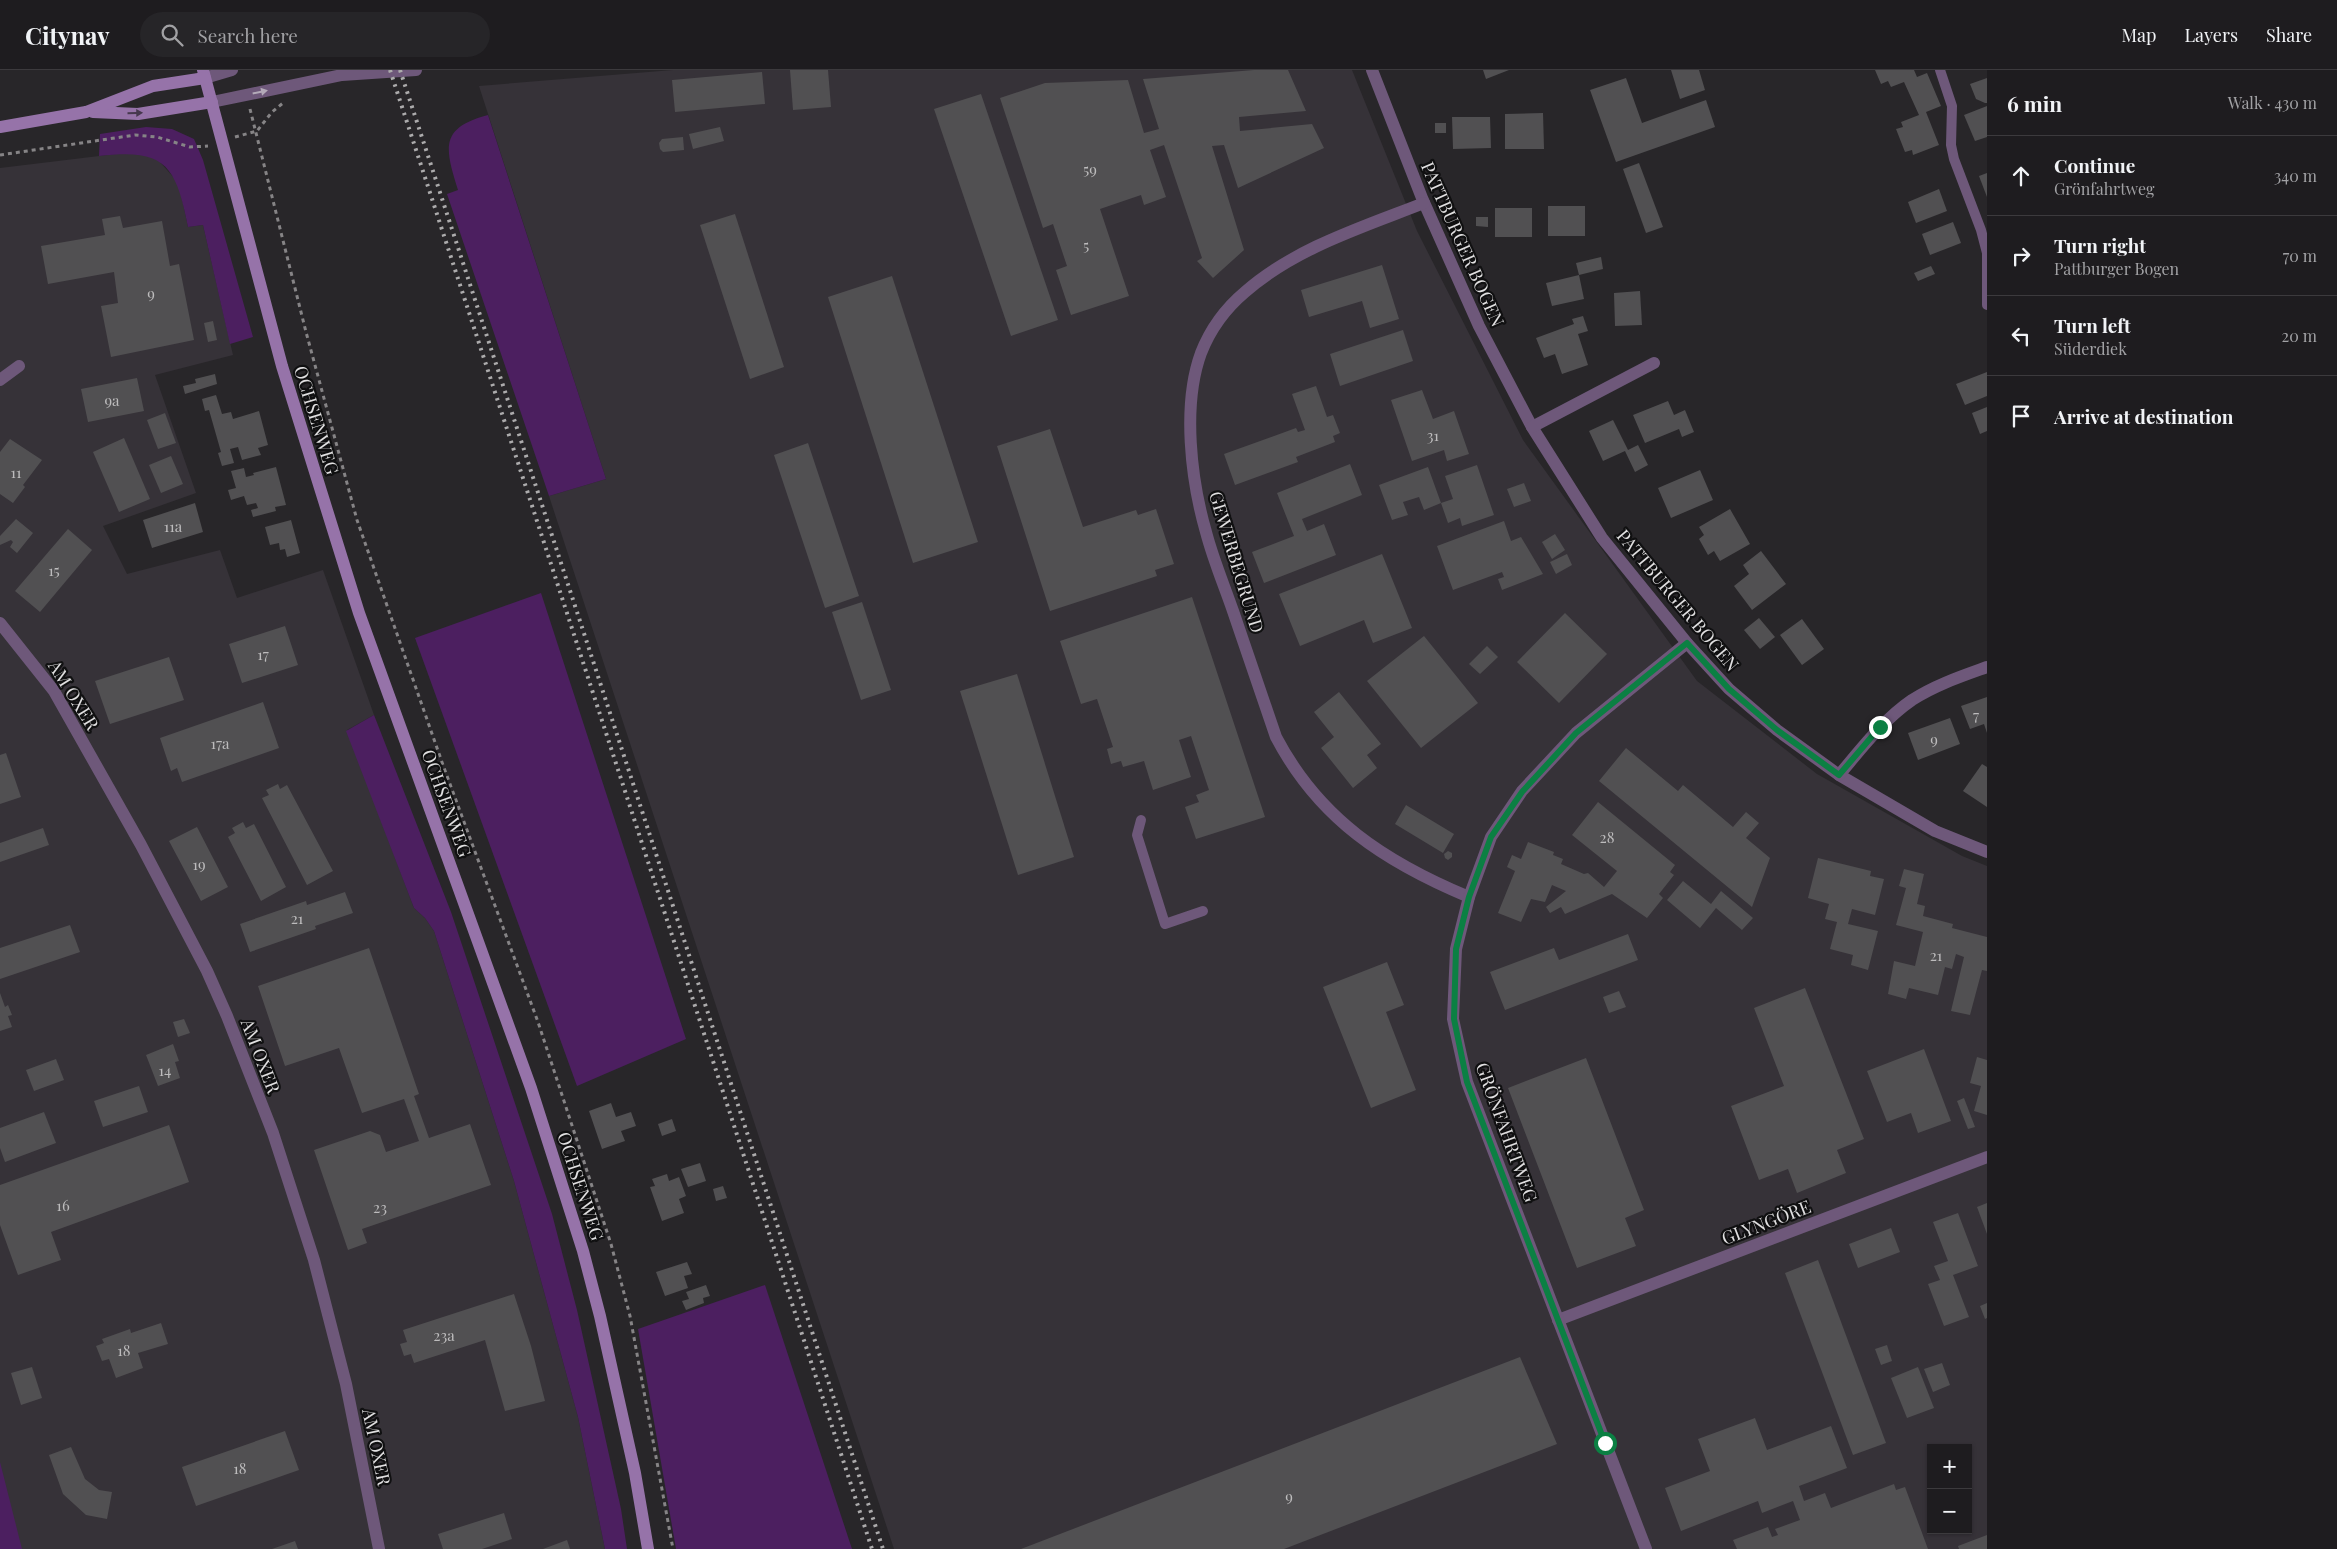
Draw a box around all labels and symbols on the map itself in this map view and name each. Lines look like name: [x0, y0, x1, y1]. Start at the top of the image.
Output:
one-way arrow: [252, 87, 268, 95]
one-way arrow: [127, 109, 143, 117]
street label: PATTBURGER BOGEN: [1416, 158, 1510, 330]
house number: 59: [1083, 159, 1097, 179]
house number: 5: [1083, 235, 1089, 255]
house number: 9: [147, 283, 155, 303]
street label: OCHSENWEG: [289, 363, 345, 478]
house number: 9a: [104, 390, 120, 410]
house number: 31: [1427, 425, 1440, 445]
house number: 11: [10, 462, 22, 482]
street label: GEWERBEGRUND: [1204, 488, 1270, 636]
house number: 11a: [164, 516, 183, 536]
street label: PATTBURGER BOGEN: [1612, 524, 1745, 676]
house number: 15: [48, 560, 60, 580]
house number: 17: [257, 644, 269, 664]
street label: AM OXER: [43, 655, 105, 735]
house number: 7: [1973, 705, 1979, 725]
route end: [1869, 716, 1892, 739]
house number: 9: [1930, 729, 1938, 749]
house number: 17a: [210, 733, 230, 753]
street label: OCHSENWEG: [416, 746, 478, 860]
house number: 28: [1600, 827, 1615, 847]
house number: 19: [192, 854, 206, 874]
house number: 21: [291, 908, 304, 928]
house number: 21: [1930, 945, 1943, 965]
street label: AM OXER: [235, 1014, 286, 1097]
street label: GRÖNFAHRTWEG: [1471, 1059, 1544, 1205]
house number: 14: [159, 1060, 171, 1080]
street label: OCHSENWEG: [552, 1129, 610, 1244]
street label: GLYNGÖRE: [1718, 1194, 1814, 1250]
house number: 16: [56, 1195, 70, 1215]
house number: 23: [373, 1197, 387, 1217]
house number: 23a: [433, 1325, 455, 1345]
house number: 18: [117, 1340, 131, 1360]
street label: AM OXER: [357, 1405, 397, 1488]
route start: [1594, 1432, 1617, 1455]
house number: 18: [233, 1458, 247, 1478]
house number: 9: [1285, 1486, 1293, 1506]

